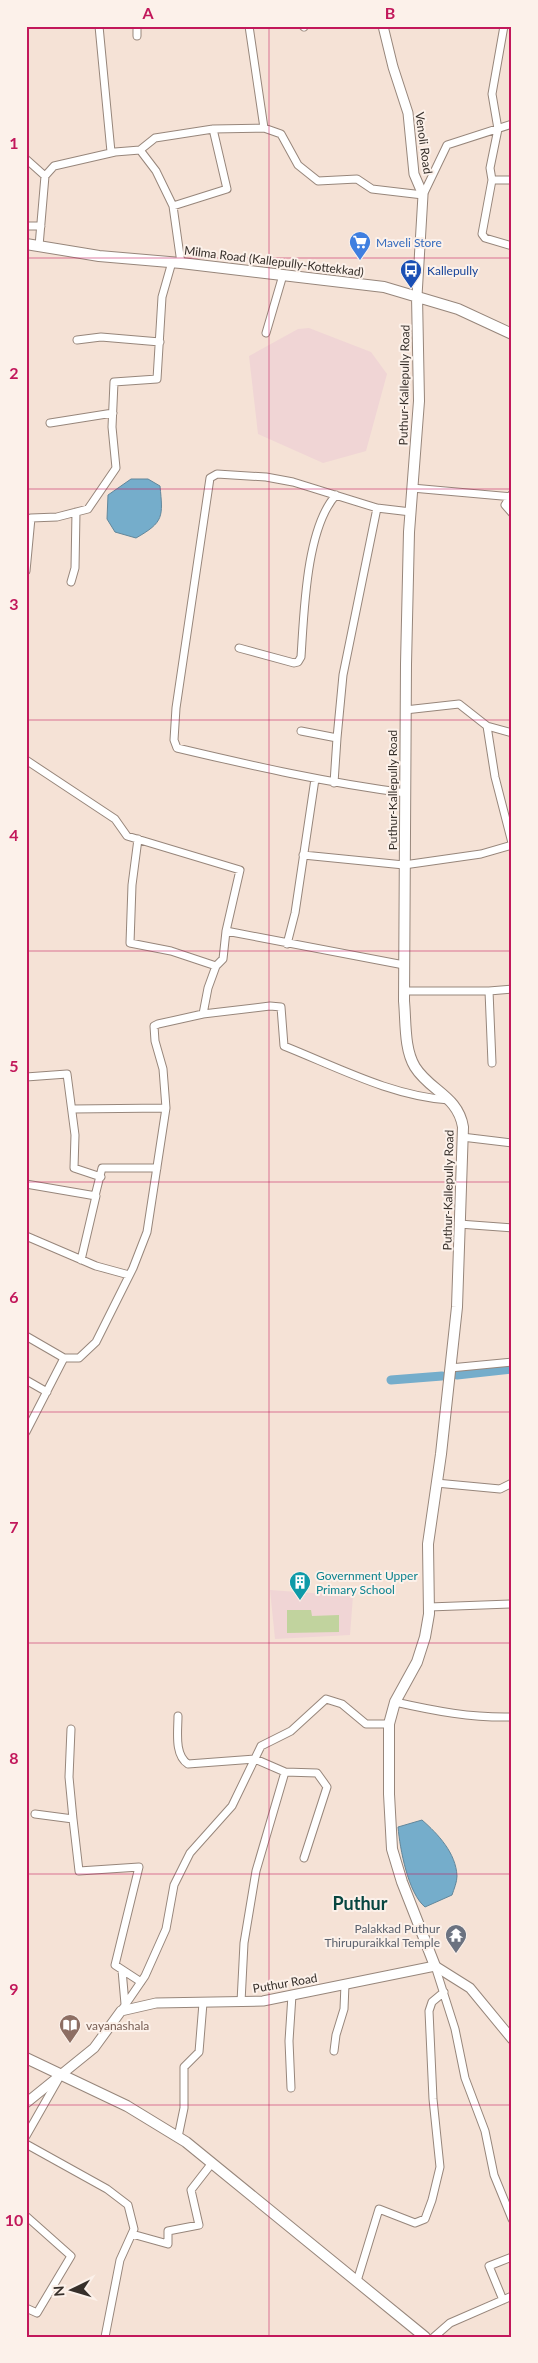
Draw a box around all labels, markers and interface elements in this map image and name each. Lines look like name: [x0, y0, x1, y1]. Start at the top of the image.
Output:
text: A: [141, 3, 154, 22]
text: B: [385, 3, 395, 22]
street label: Venoli Road: [412, 111, 436, 175]
text: 1: [9, 133, 19, 152]
supermarket icon: Maveli Store: [348, 230, 372, 261]
place label: Maveli Store: [376, 235, 442, 250]
street label: Milma Road (Kallepully-Kottekkad): [183, 243, 365, 279]
bus stop icon: Kallepully: [399, 258, 423, 289]
place label: Kallepully: [427, 263, 479, 278]
street label: Puthur-Kallepully Road: [395, 325, 413, 445]
text: 2: [9, 363, 19, 382]
text: 3: [9, 594, 19, 613]
street label: Puthur-Kallepully Road: [385, 730, 400, 850]
text: 4: [9, 825, 19, 844]
text: 5: [9, 1056, 19, 1075]
street label: Puthur-Kallepully Road: [439, 1130, 457, 1250]
text: 6: [9, 1287, 19, 1306]
text: 7: [9, 1517, 19, 1536]
place label: Government Upper Primary School: [316, 1568, 418, 1597]
building icon: Government Upper Primary School: [288, 1570, 312, 1601]
text: 8: [9, 1748, 19, 1767]
district label: Puthur: [333, 1892, 388, 1914]
place label: Palakkad Puthur Thirupuraikkal Temple: [324, 1921, 441, 1950]
temple icon: Palakkad Puthur Thirupuraikkal Temple: [444, 1923, 468, 1954]
street label: Puthur Road: [252, 1970, 318, 1996]
text: 9: [9, 1979, 19, 1998]
library icon: vayanashala: [58, 2013, 82, 2044]
place label: vayanashala: [86, 2018, 149, 2033]
text: 10: [5, 2210, 23, 2229]
north arrow: [48, 2266, 98, 2316]
text: N: [50, 2285, 67, 2297]

